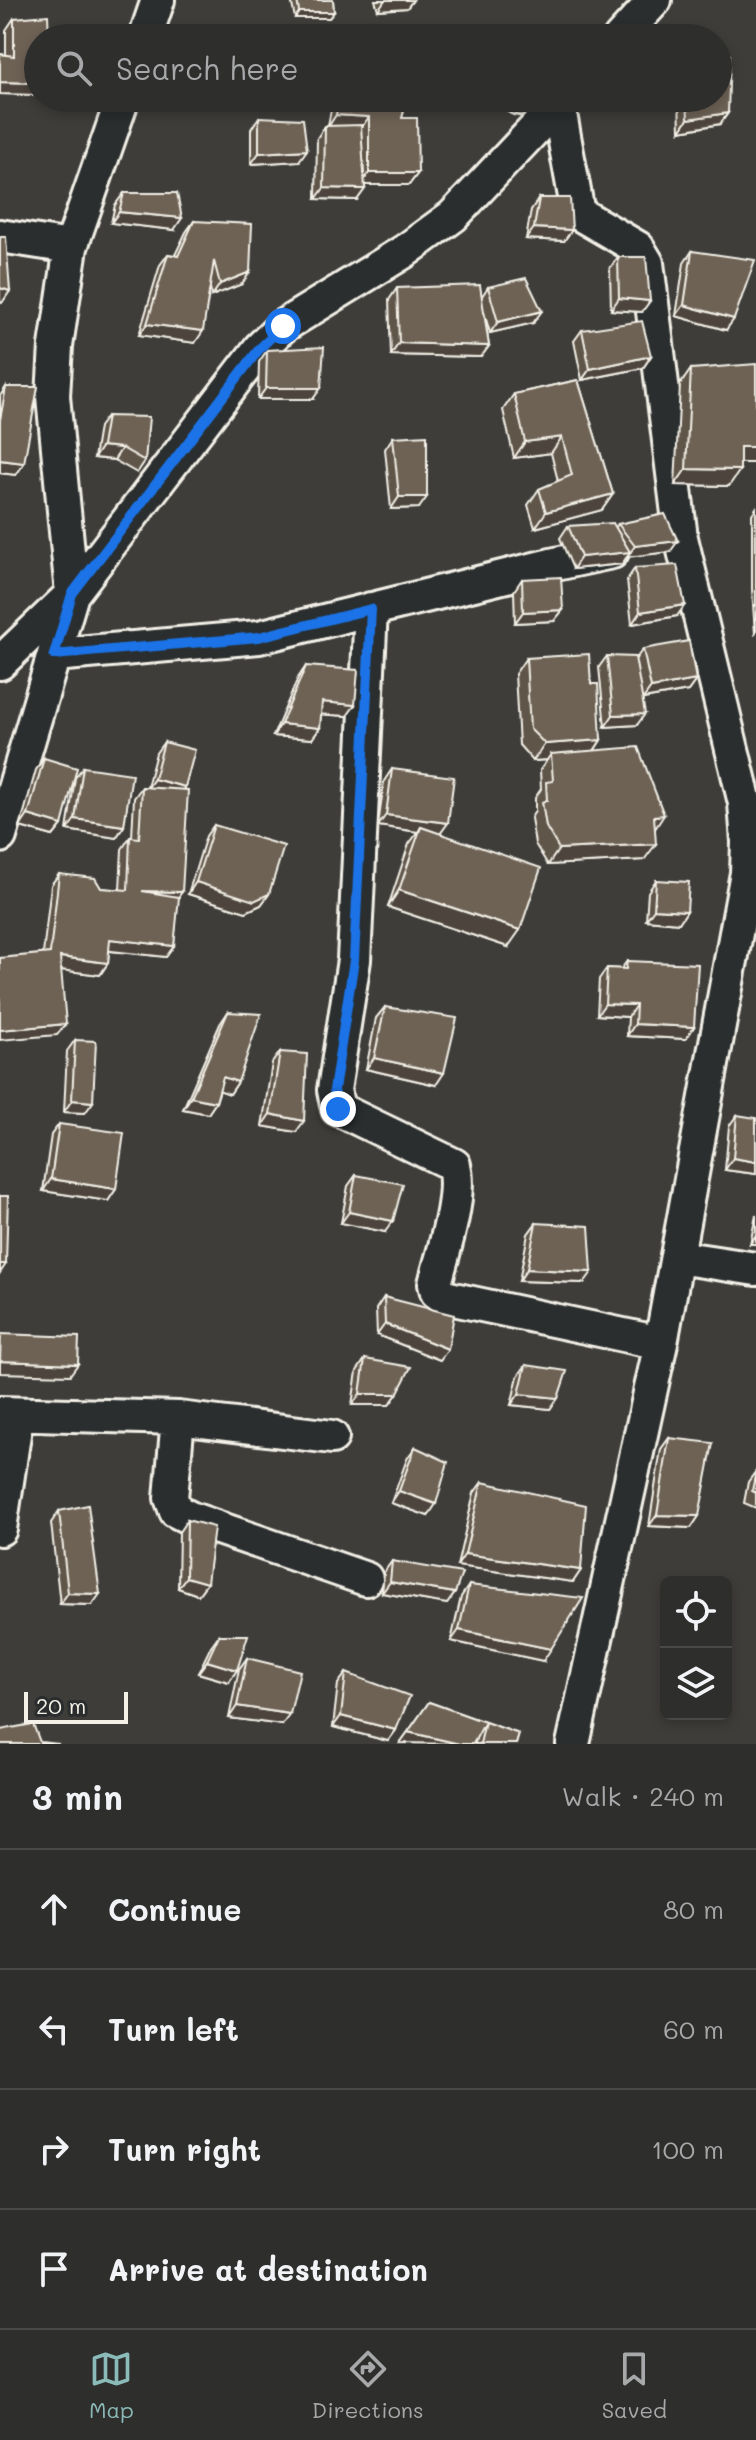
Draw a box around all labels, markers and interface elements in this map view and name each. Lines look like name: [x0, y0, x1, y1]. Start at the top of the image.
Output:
search box: [24, 24, 732, 112]
icon: search: [52, 46, 96, 90]
text: Search here: [116, 48, 299, 88]
route start: [265, 308, 301, 344]
route end: [320, 1091, 356, 1127]
map controls: [660, 1576, 732, 1720]
button: locate: [660, 1576, 732, 1648]
button: layers: [660, 1648, 732, 1720]
scale bar: [24, 1688, 128, 1724]
text: 20 m: [36, 1691, 86, 1720]
text: 3 min: [32, 1774, 123, 1819]
text: Walk · 240 m: [562, 1779, 724, 1813]
icon: ahead: [32, 1887, 76, 1931]
text: Continue: [108, 1889, 241, 1929]
text: 80 m: [663, 1892, 724, 1926]
icon: left: [32, 2007, 76, 2051]
text: Turn left: [108, 2009, 239, 2049]
text: 60 m: [663, 2012, 724, 2046]
icon: right: [32, 2127, 76, 2171]
text: Turn right: [108, 2129, 261, 2169]
text: 100 m: [651, 2132, 724, 2166]
icon: arrive: [32, 2247, 76, 2291]
text: Arrive at destination: [108, 2249, 428, 2289]
tab: Map: [89, 2347, 134, 2424]
tab: Directions: [312, 2347, 424, 2424]
tab: Saved: [602, 2347, 667, 2424]

